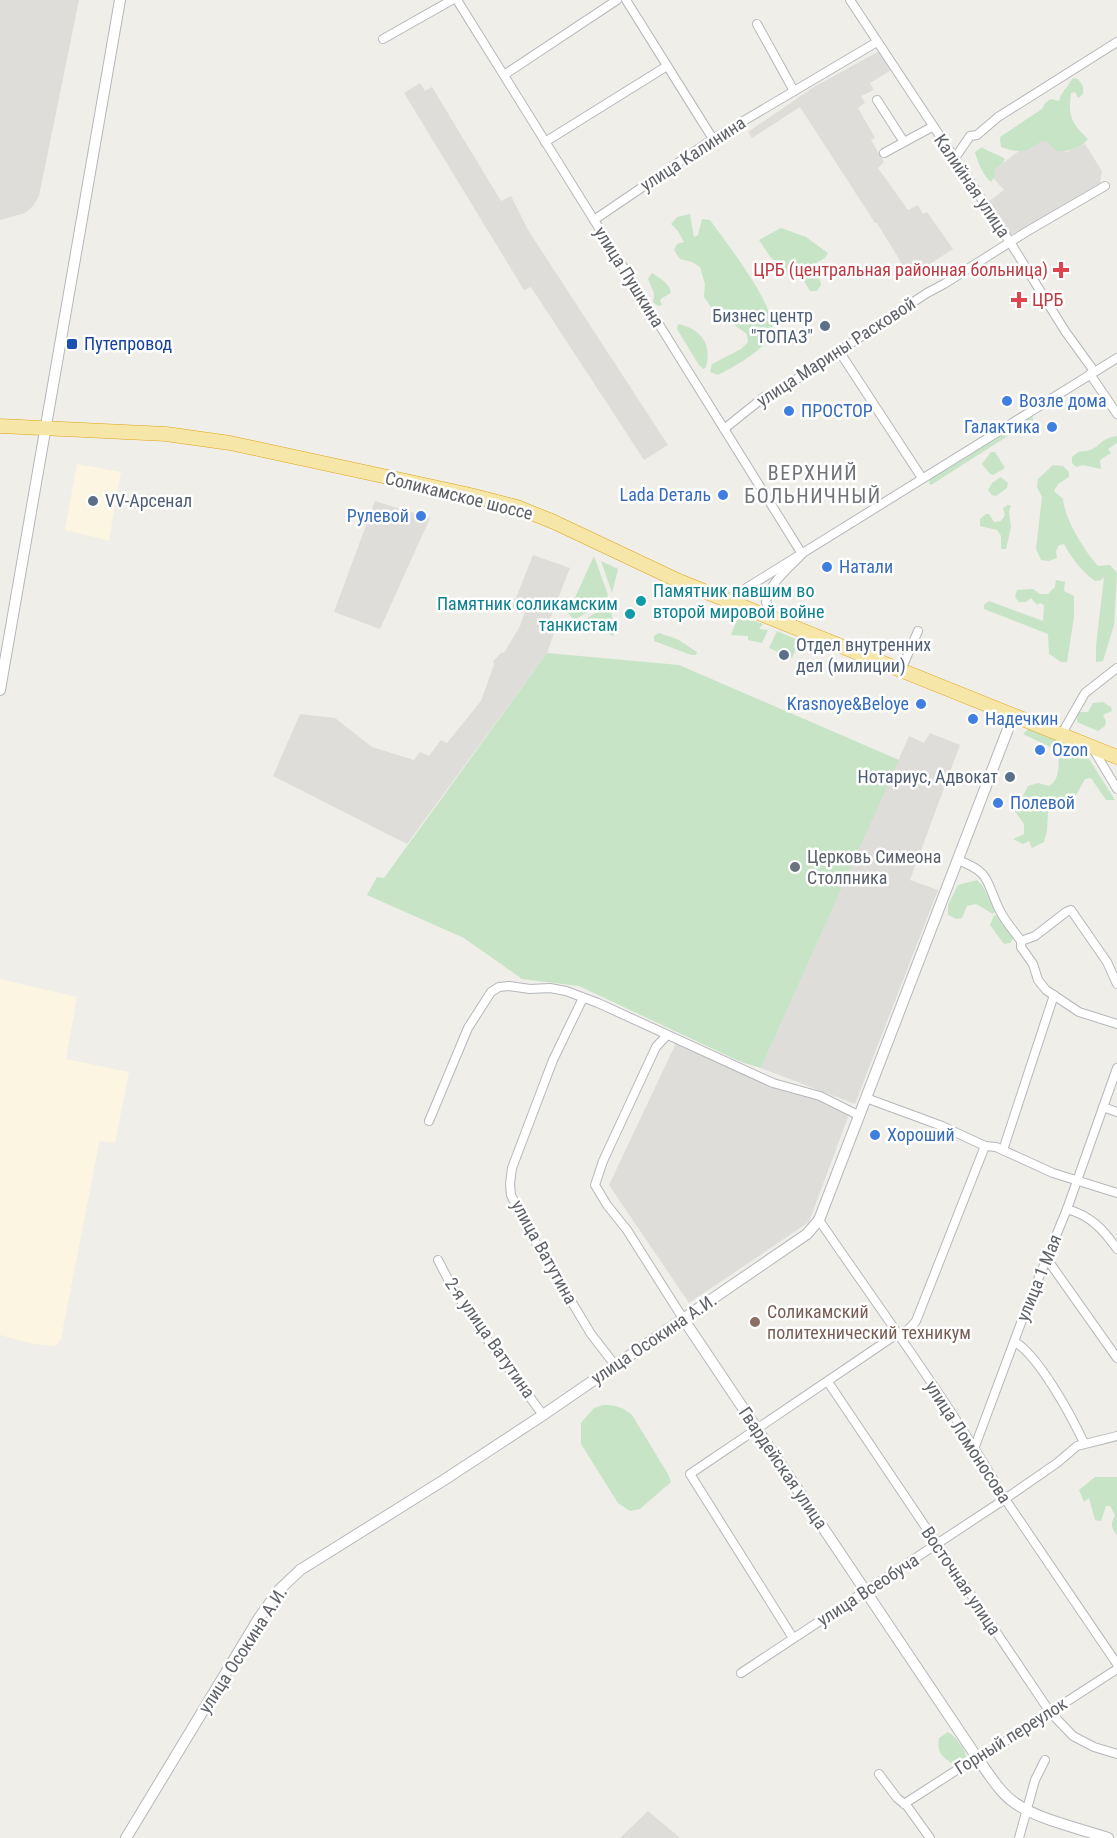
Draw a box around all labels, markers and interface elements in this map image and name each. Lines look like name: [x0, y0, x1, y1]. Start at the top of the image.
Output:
street label: улица Калинина: [636, 112, 749, 195]
street label: Калийная улица: [930, 130, 1015, 241]
street label: улица Пушкина: [590, 223, 669, 331]
place label: ЦРБ (центральная районная больница): [753, 259, 1048, 281]
marker: ЦРБ (центральная районная больница): [1052, 261, 1070, 279]
place label: ЦРБ: [1032, 289, 1063, 310]
marker: ЦРБ: [1010, 291, 1028, 309]
street label: улица Марины Расковой: [752, 292, 919, 411]
place label: Бизнес центр "ТОПАЗ": [712, 305, 813, 347]
marker: Бизнес центр "ТОПАЗ": [818, 319, 832, 333]
place label: Путепровод: [84, 333, 173, 354]
marker: Путепровод: [65, 337, 79, 351]
place label: Возле дома: [1019, 390, 1107, 411]
marker: Возле дома: [1000, 394, 1014, 408]
place label: ПРОСТОР: [801, 400, 873, 421]
marker: ПРОСТОР: [782, 404, 796, 418]
place label: Галактика: [964, 416, 1040, 437]
marker: Галактика: [1045, 420, 1059, 434]
district label: ВЕРХНИЙ БОЛЬНИЧНЫЙ: [744, 461, 882, 508]
street label: Соликамское шоссе: [383, 467, 535, 524]
place label: Lada Dеталь: [620, 484, 711, 505]
marker: Lada Dеталь: [716, 488, 730, 502]
place label: VV-Арсенал: [105, 490, 192, 511]
marker: VV-Арсенал: [86, 494, 100, 508]
place label: Рулевой: [347, 505, 409, 526]
marker: Рулевой: [414, 509, 428, 523]
place label: Натали: [839, 556, 893, 577]
marker: Натали: [820, 560, 834, 574]
place label: Памятник павшим во второй мировой войне: [653, 580, 824, 622]
place label: Памятник соликамским танкистам: [437, 593, 618, 635]
marker: Памятник павшим во второй мировой войне: [634, 594, 648, 608]
marker: Памятник соликамским танкистам: [623, 607, 637, 621]
place label: Отдел внутренних дел (милиции): [796, 634, 931, 677]
marker: Отдел внутренних дел (милиции): [777, 648, 791, 662]
place label: Krasnoye&Beloye: [787, 693, 909, 714]
marker: Krasnoye&Beloye: [914, 697, 928, 711]
place label: Надечкин: [985, 708, 1059, 729]
marker: Надечкин: [966, 712, 980, 726]
place label: Ozon: [1052, 739, 1088, 760]
marker: Ozon: [1033, 743, 1047, 757]
place label: Нотариус, Адвокат: [858, 766, 998, 787]
marker: Нотариус, Адвокат: [1003, 770, 1017, 784]
place label: Полевой: [1010, 792, 1075, 813]
marker: Полевой: [991, 796, 1005, 810]
place label: Церковь Симеона Столпника: [807, 846, 941, 888]
marker: Церковь Симеона Столпника: [788, 860, 802, 874]
place label: Хороший: [887, 1124, 955, 1145]
marker: Хороший: [868, 1128, 882, 1142]
street label: улица Ватутина: [507, 1196, 582, 1308]
street label: улица 1 Мая: [1012, 1231, 1065, 1324]
street label: 2-я улица Ватутина: [441, 1274, 540, 1402]
street label: улица Осокина А.И.: [587, 1289, 720, 1388]
place label: Соликамский политехнический техникум: [767, 1301, 971, 1343]
marker: Соликамский политехнический техникум: [748, 1315, 762, 1329]
street label: улица Ломоносова: [921, 1377, 1016, 1507]
street label: Гвардейская улица: [735, 1403, 832, 1533]
street label: Восточная улица: [917, 1523, 1005, 1639]
street label: улица Всеобуча: [813, 1549, 922, 1630]
street label: улица Осокина А.И.: [194, 1583, 291, 1717]
street label: Горный переулок: [951, 1692, 1071, 1779]

